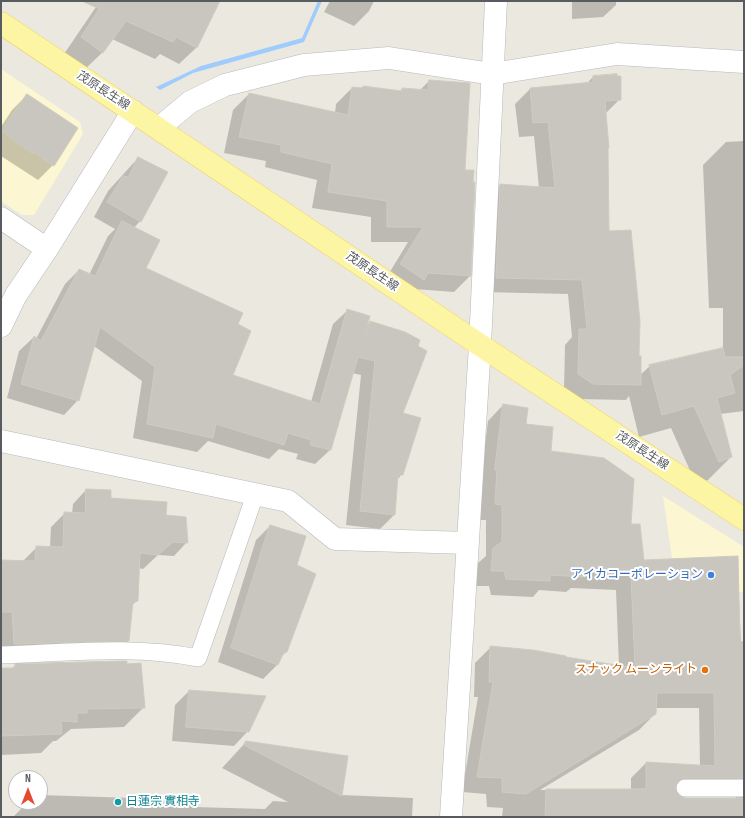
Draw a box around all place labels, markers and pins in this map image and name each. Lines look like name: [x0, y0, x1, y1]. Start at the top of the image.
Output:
place label: アイカコーポレーション: [571, 568, 703, 582]
marker: アイカコーポレーション: [706, 570, 716, 580]
place label: スナック ムーンライト: [575, 663, 697, 677]
marker: スナック ムーンライト: [700, 665, 710, 675]
place label: 日蓮宗 實相寺: [126, 795, 200, 809]
marker: 日蓮宗 實相寺: [113, 797, 123, 807]

